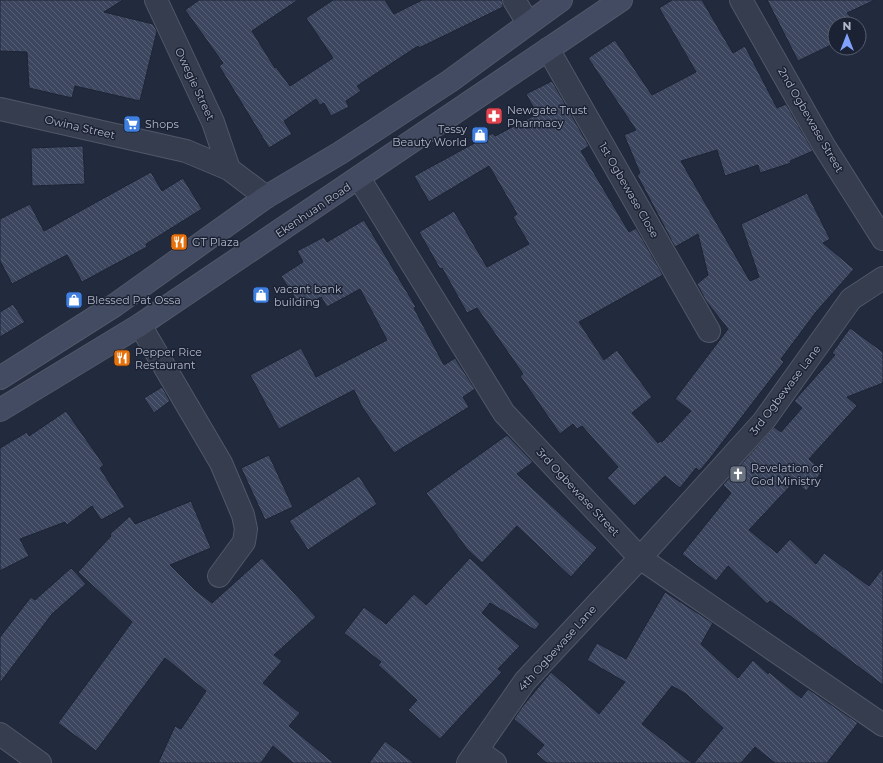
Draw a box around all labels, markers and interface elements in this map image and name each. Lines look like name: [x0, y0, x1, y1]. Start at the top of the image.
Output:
north arrow: [827, 16, 867, 56]
text: N: [843, 19, 851, 33]
street label: Owegie Street: [172, 45, 218, 123]
street label: 2nd Ogbewase Street: [775, 65, 847, 175]
place label: Newgate Trust Pharmacy: [507, 103, 588, 130]
pharmacy icon: Newgate Trust Pharmacy: [484, 106, 504, 126]
street label: Owina Street: [43, 112, 117, 142]
supermarket icon: Shops: [122, 114, 142, 134]
place label: Shops: [145, 117, 180, 131]
place label: Tessy Beauty World: [392, 122, 467, 149]
shop icon: Tessy Beauty World: [470, 125, 490, 145]
street label: 1st Ogbewase Close: [596, 140, 662, 241]
street label: Ekenhuan Road: [273, 180, 353, 240]
restaurant icon: GT Plaza: [169, 232, 189, 252]
place label: GT Plaza: [192, 235, 239, 249]
place label: vacant bank building: [274, 282, 342, 309]
shop icon: vacant bank building: [251, 285, 271, 305]
shop icon: Blessed Pat Ossa: [64, 290, 84, 310]
place label: Blessed Pat Ossa: [87, 293, 181, 307]
street label: 3rd Ogbewase Lane: [746, 342, 824, 438]
place label: Pepper Rice Restaurant: [135, 345, 202, 372]
restaurant icon: Pepper Rice Restaurant: [112, 348, 132, 368]
street label: 3rd Ogbewase Street: [533, 445, 623, 539]
place label: Revelation of God Ministry: [751, 461, 824, 488]
church icon: Revelation of God Ministry: [728, 464, 748, 484]
street label: 4th Ogbewase Lane: [515, 602, 599, 694]

